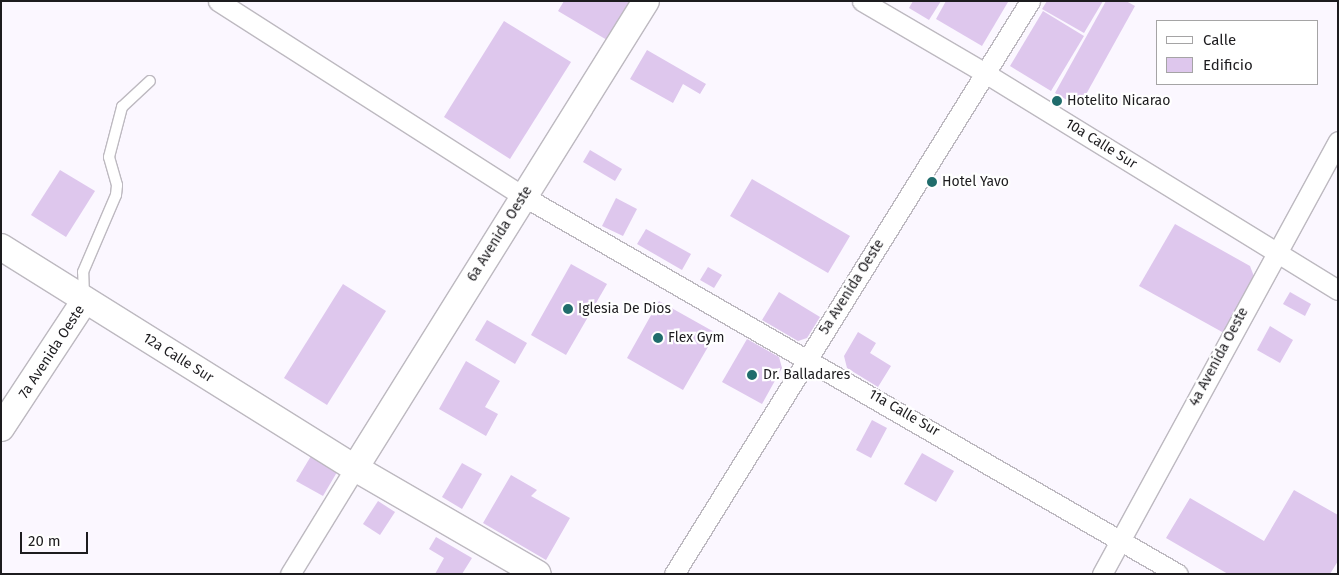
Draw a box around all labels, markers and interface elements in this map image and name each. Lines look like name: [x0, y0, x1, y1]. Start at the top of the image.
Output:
legend: [1156, 20, 1319, 85]
text: Calle: [1203, 31, 1236, 49]
text: Edificio: [1203, 56, 1253, 74]
place label: Hotelito Nicarao: [1067, 93, 1170, 109]
marker: Hotelito Nicarao: [1051, 95, 1063, 107]
street label: 10a Calle Sur: [1062, 115, 1140, 173]
place label: Hotel Yavo: [942, 174, 1009, 190]
marker: Hotel Yavo: [926, 176, 938, 188]
street label: 6a Avenida Oeste: [464, 183, 536, 285]
street label: 5a Avenida Oeste: [816, 236, 888, 338]
place label: Iglesia De Dios: [578, 301, 671, 317]
street label: 7a Avenida Oeste: [16, 302, 88, 402]
marker: Iglesia De Dios: [562, 303, 574, 315]
street label: 4a Avenida Oeste: [1186, 305, 1252, 409]
street label: 12a Calle Sur: [140, 330, 216, 386]
place label: Flex Gym: [668, 330, 724, 346]
marker: Flex Gym: [652, 332, 664, 344]
place label: Dr. Balladares: [763, 367, 850, 383]
marker: Dr. Balladares: [745, 368, 759, 382]
street label: 11a Calle Sur: [866, 386, 942, 440]
scale bar: [22, 522, 90, 554]
text: 20 m: [28, 532, 61, 550]

